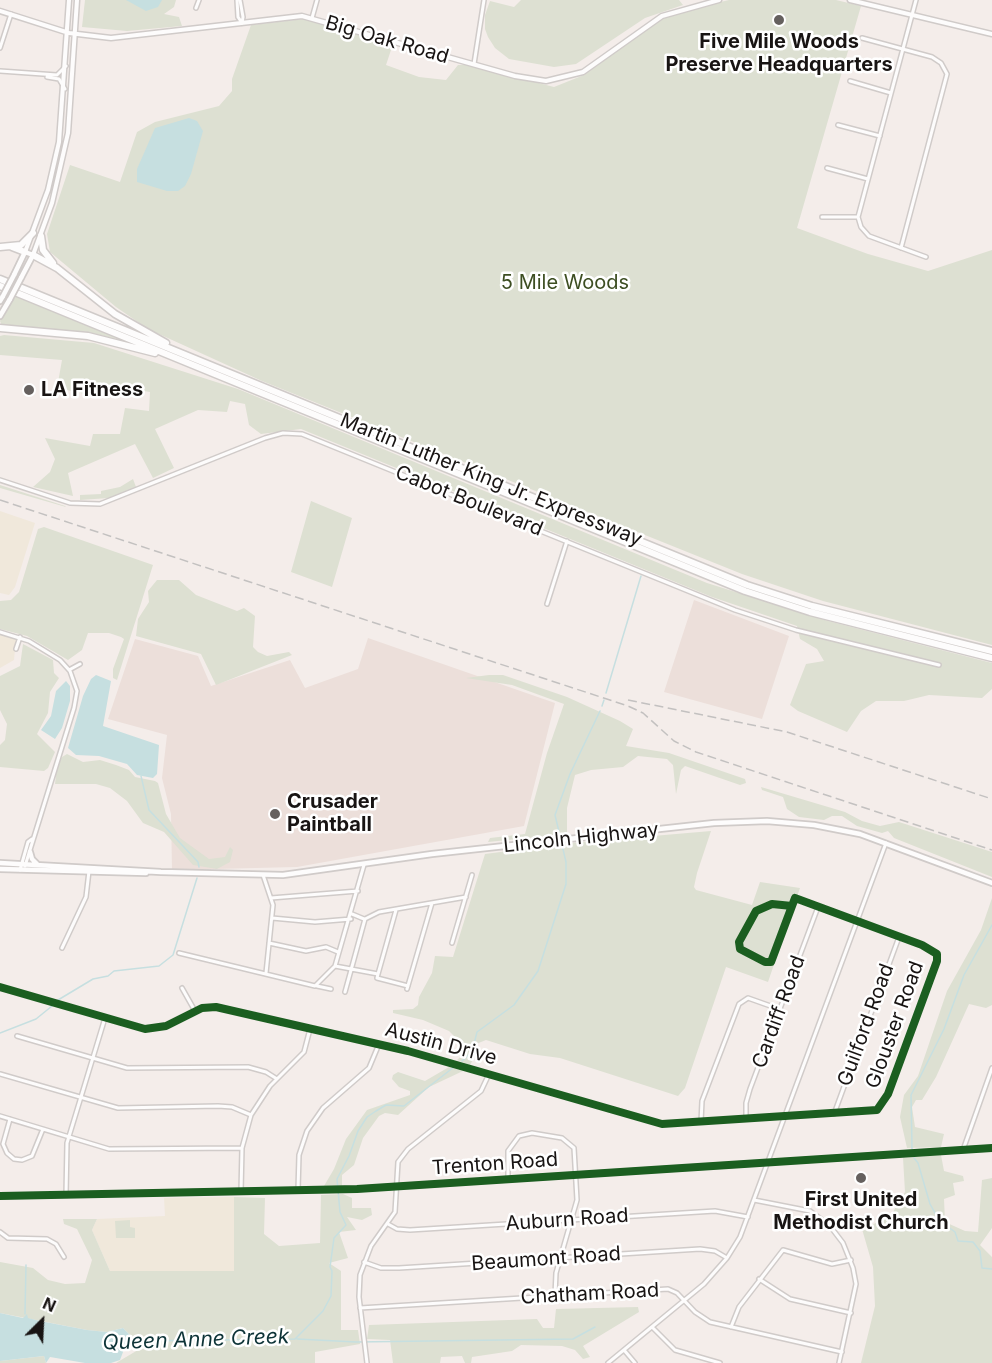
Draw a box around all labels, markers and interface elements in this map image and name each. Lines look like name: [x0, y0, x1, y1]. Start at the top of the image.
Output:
street label: Big Oak Road: [323, 11, 451, 69]
marker: Five Mile Woods Preserve Headquarters: [772, 13, 786, 27]
place label: Five Mile Woods Preserve Headquarters: [665, 30, 893, 77]
park label: 5 Mile Woods: [501, 271, 629, 295]
place label: LA Fitness: [41, 378, 143, 402]
marker: LA Fitness: [22, 383, 36, 397]
street label: Martin Luther King Jr. Expressway: [337, 408, 645, 552]
street label: Cabot Boulevard: [392, 460, 546, 542]
place label: Crusader Paintball: [287, 790, 378, 837]
marker: Crusader Paintball: [268, 807, 282, 821]
street label: Lincoln Highway: [502, 818, 660, 858]
street label: Cardiff Road: [748, 952, 810, 1072]
street label: Glouster Road: [861, 958, 929, 1092]
street label: Guilford Road: [833, 960, 899, 1090]
street label: Austin Drive: [383, 1018, 499, 1070]
street label: Trenton Road: [431, 1148, 559, 1180]
marker: First United Methodist Church: [854, 1171, 868, 1185]
place label: First United Methodist Church: [773, 1188, 949, 1235]
street label: Auburn Road: [505, 1204, 629, 1236]
street label: Beaumont Road: [470, 1242, 622, 1276]
street label: Chatham Road: [520, 1278, 660, 1310]
north arrow: [12, 1291, 72, 1351]
text: N: [40, 1293, 59, 1316]
water label: Queen Anne Creek: [102, 1324, 290, 1356]

